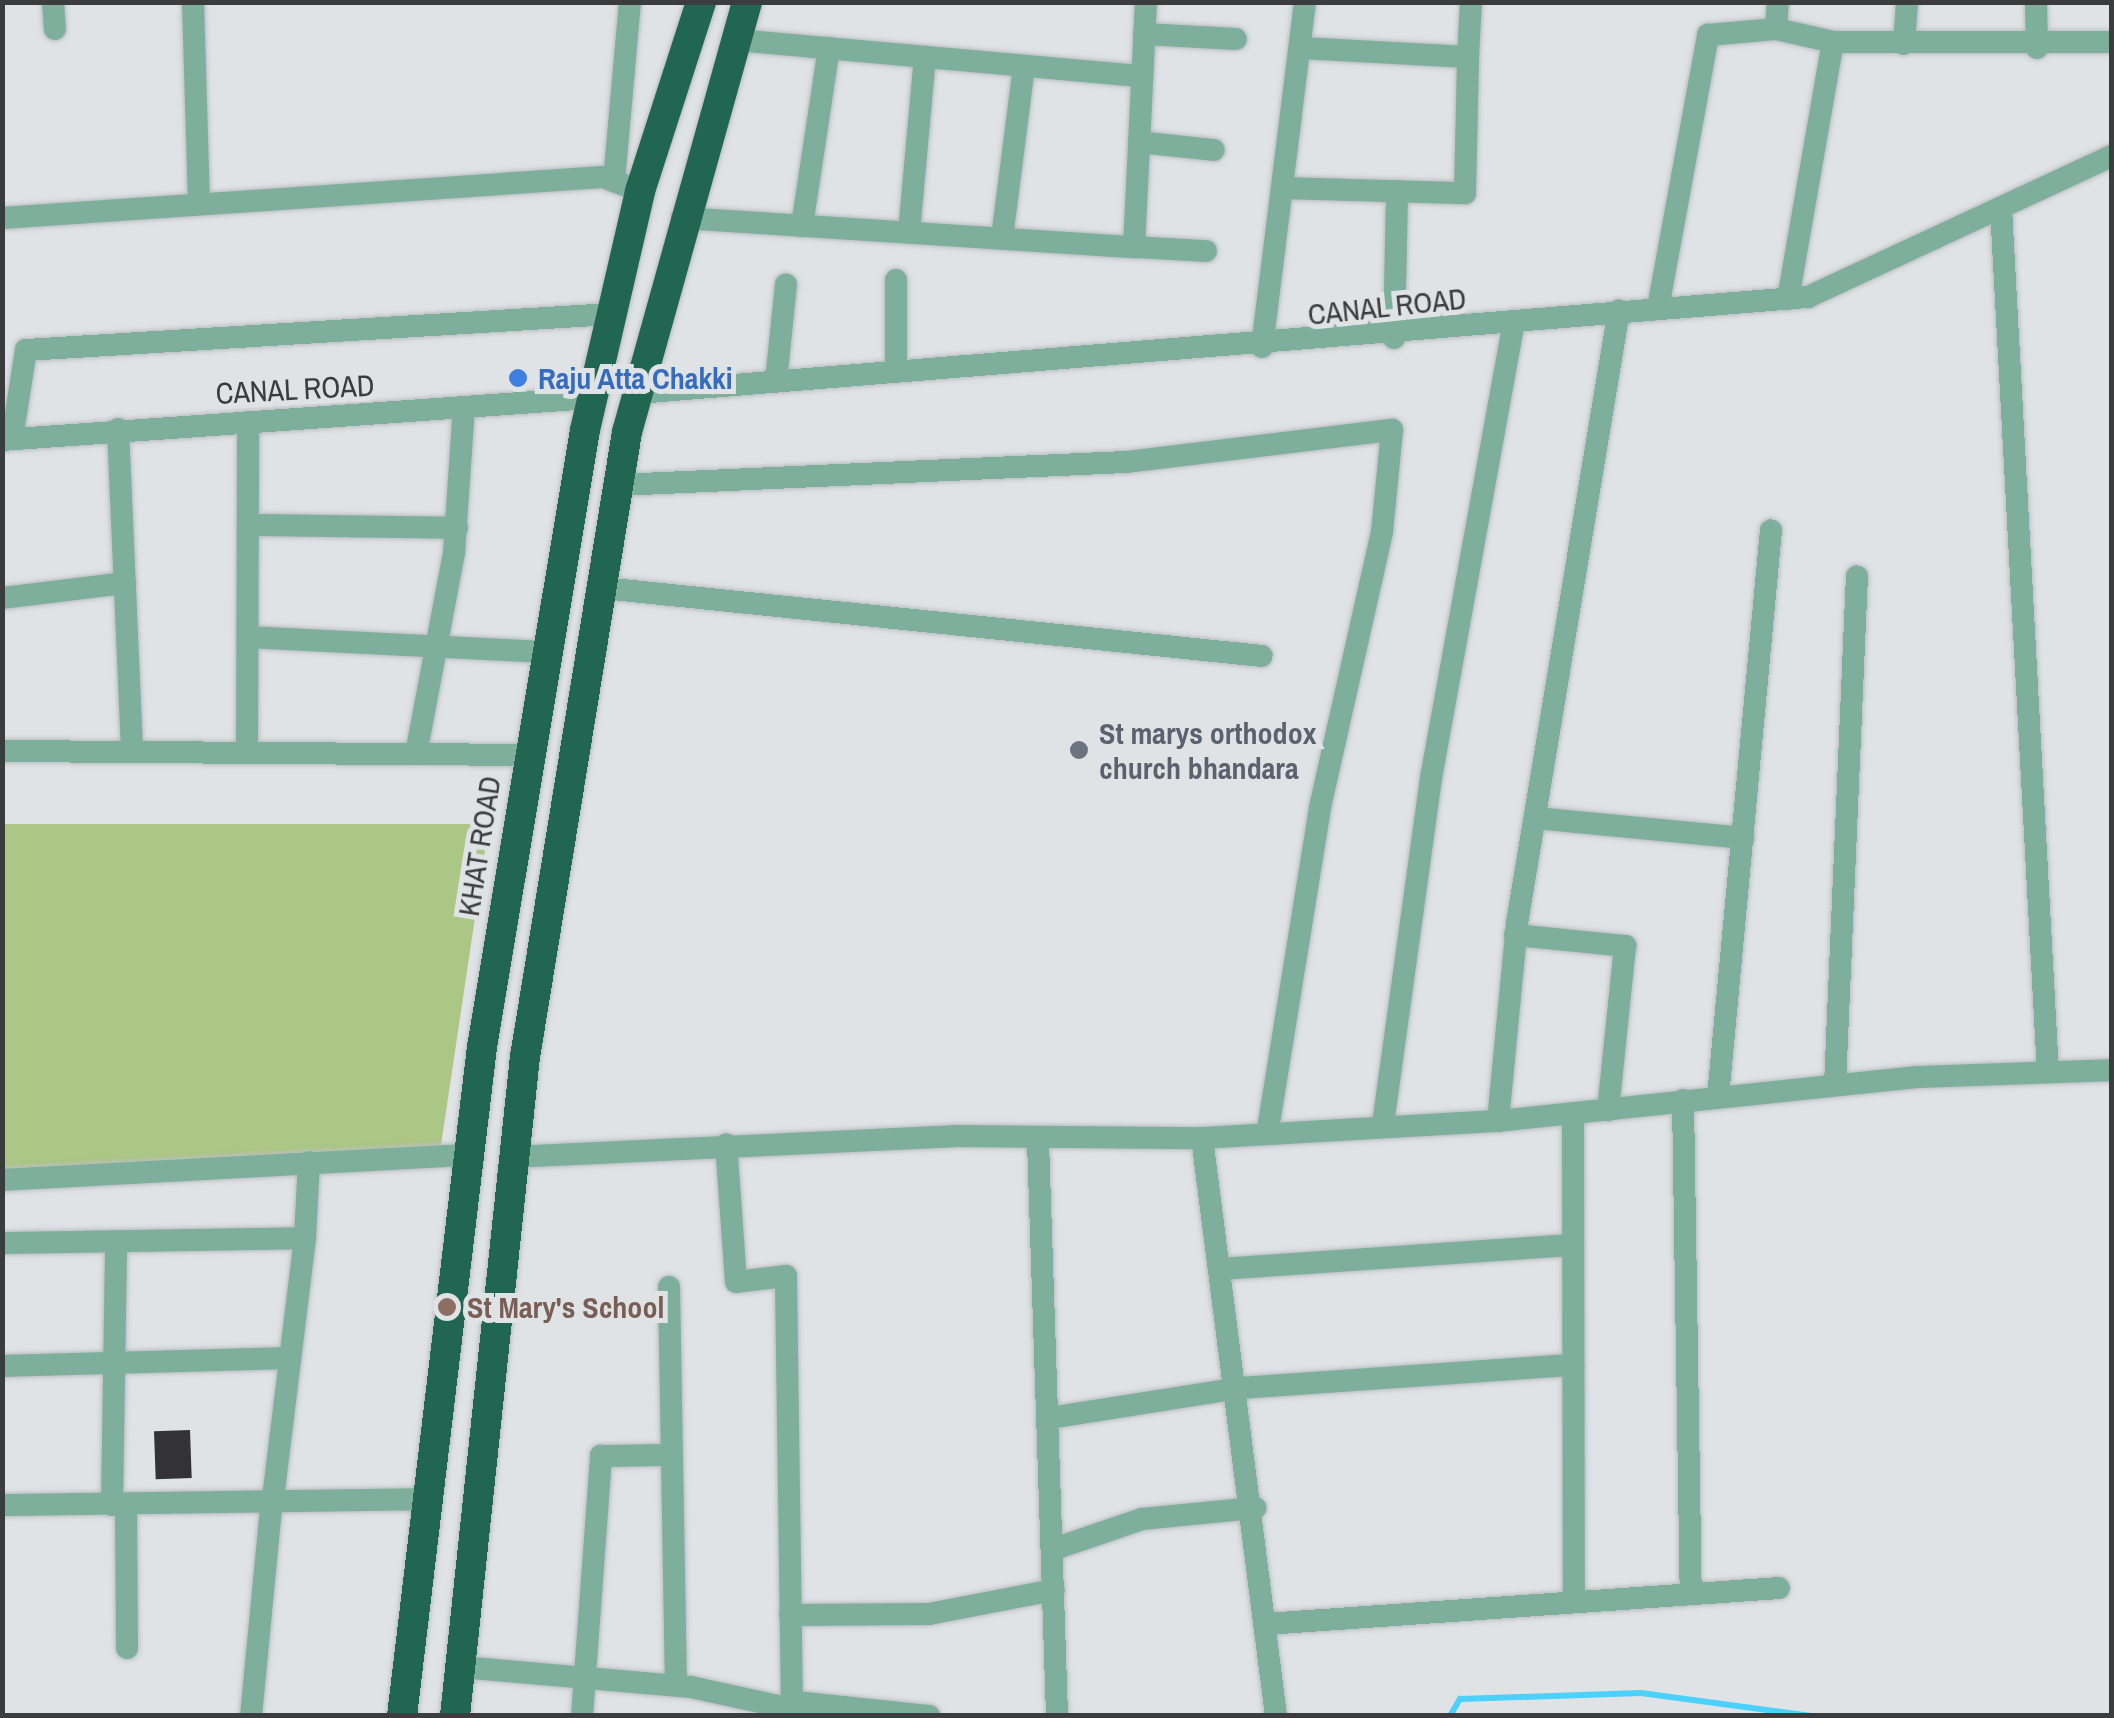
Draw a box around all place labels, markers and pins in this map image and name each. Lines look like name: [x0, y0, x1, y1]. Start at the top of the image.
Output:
place label: Raju Atta Chakki: [538, 360, 733, 396]
marker: Raju Atta Chakki: [507, 367, 529, 389]
place label: St marys orthodox church bhandara: [1099, 715, 1316, 786]
marker: St marys orthodox church bhandara: [1068, 739, 1090, 761]
place label: St Mary's School: [467, 1289, 664, 1325]
marker: St Mary's School: [436, 1296, 458, 1318]

